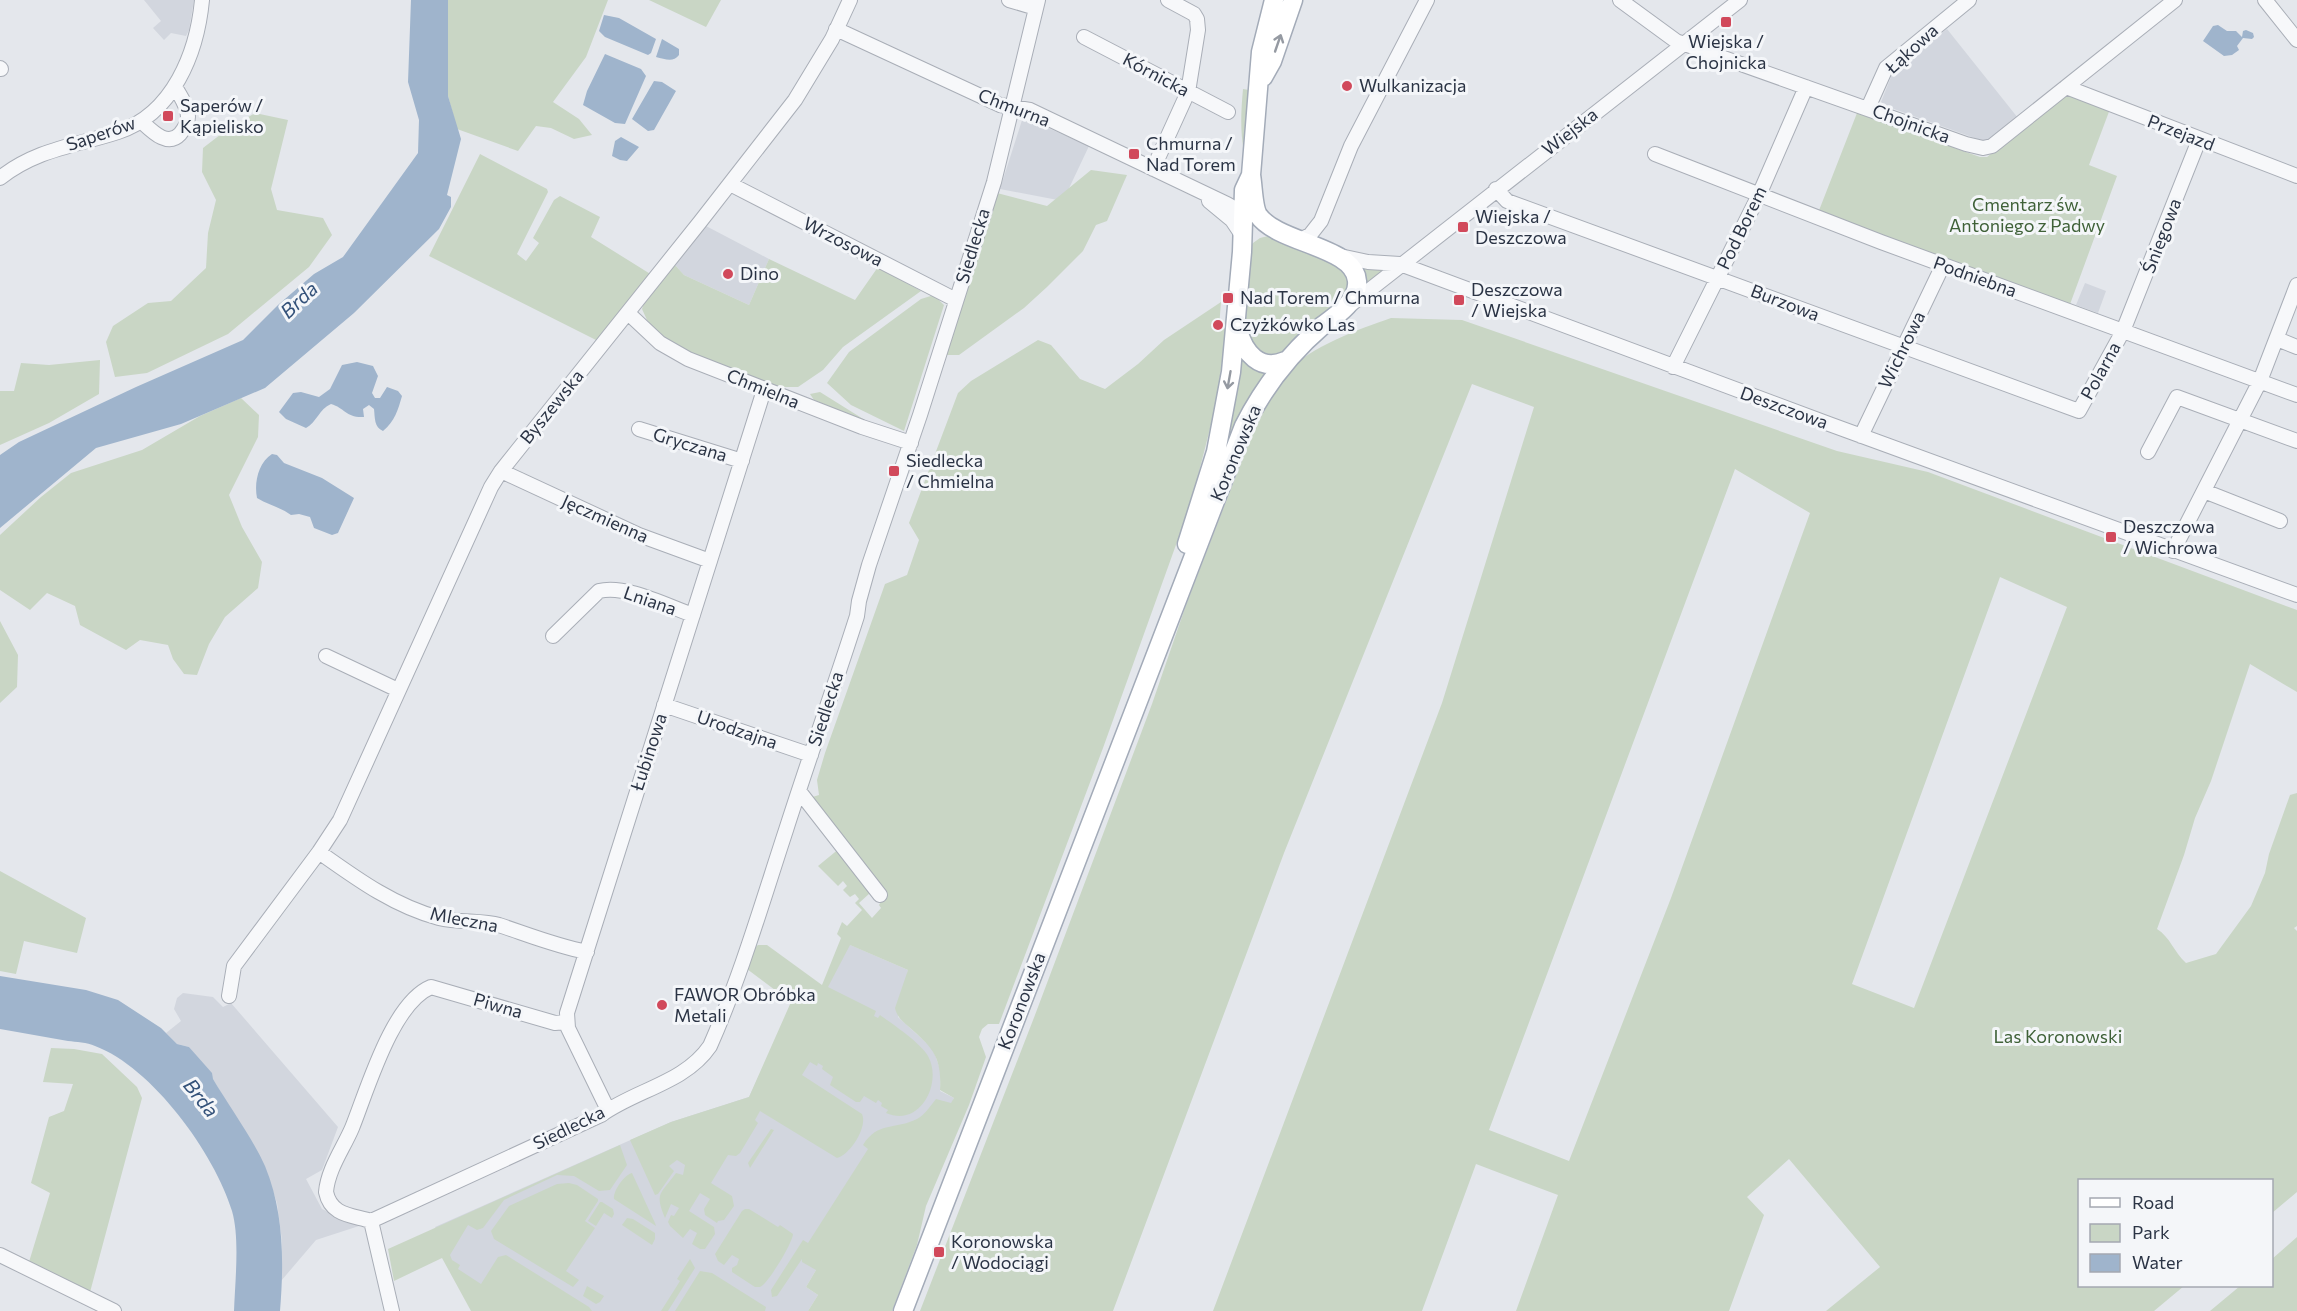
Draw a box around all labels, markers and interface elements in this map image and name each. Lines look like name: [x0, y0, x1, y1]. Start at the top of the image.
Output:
marker: Wiejska / Chojnicka: [1719, 15, 1733, 29]
street label: Łąkowa: [1880, 19, 1942, 78]
place label: Wiejska / Chojnicka: [1685, 30, 1767, 73]
one-way arrow: [1273, 34, 1284, 53]
street label: Kórnicka: [1119, 47, 1194, 101]
place label: Wulkanizacja: [1359, 74, 1466, 96]
marker: Wulkanizacja: [1340, 79, 1354, 93]
street label: Chmurna: [975, 83, 1053, 131]
place label: Saperów / Kąpielisko: [180, 94, 264, 137]
street label: Chojnicka: [1870, 99, 1953, 147]
street label: Wiejska: [1537, 103, 1602, 160]
marker: Saperów / Kąpielisko: [161, 109, 175, 123]
street label: Przejazd: [2145, 109, 2218, 155]
street label: Saperów: [63, 111, 138, 155]
place label: Chmurna / Nad Torem: [1146, 132, 1236, 175]
marker: Chmurna / Nad Torem: [1127, 147, 1141, 161]
street label: Pod Borem: [1711, 182, 1771, 273]
park label: Cmentarz św. Antoniego z Padwy: [1949, 193, 2105, 236]
street label: Śniegowa: [2137, 195, 2185, 276]
place label: Wiejska / Deszczowa: [1475, 205, 1567, 248]
street label: Siedlecka: [950, 206, 994, 286]
street label: Wrzosowa: [800, 212, 887, 271]
marker: Wiejska / Deszczowa: [1456, 220, 1470, 234]
street label: Podniebna: [1931, 251, 2020, 301]
place label: Dino: [740, 262, 779, 284]
marker: Dino: [721, 267, 735, 281]
water label: Brda: [275, 276, 322, 323]
place label: Deszczowa / Wiejska: [1471, 278, 1563, 321]
street label: Burzowa: [1748, 279, 1823, 325]
place label: Nad Torem / Chmurna: [1240, 286, 1420, 308]
marker: Nad Torem / Chmurna: [1221, 291, 1235, 305]
marker: Deszczowa / Wiejska: [1452, 293, 1466, 307]
street label: Wichrowa: [1873, 307, 1929, 392]
place label: Czyżkówko Las: [1230, 313, 1355, 335]
marker: Czyżkówko Las: [1211, 318, 1225, 332]
street label: Polarna: [2075, 338, 2125, 403]
street label: Chmielna: [724, 363, 803, 413]
street label: Byszewska: [515, 365, 588, 448]
one-way arrow: [1223, 370, 1234, 390]
street label: Deszczowa: [1737, 381, 1831, 433]
street label: Koronowska: [1205, 401, 1265, 504]
street label: Gryczana: [651, 422, 730, 466]
place label: Siedlecka / Chmielna: [906, 449, 994, 492]
marker: Siedlecka / Chmielna: [887, 464, 901, 478]
street label: Jęczmienna: [559, 489, 652, 547]
place label: Deszczowa / Wichrowa: [2123, 515, 2218, 558]
marker: Deszczowa / Wichrowa: [2104, 530, 2118, 544]
street label: Lniana: [621, 581, 680, 619]
street label: Siedlecka: [803, 669, 847, 749]
street label: Urodzajna: [694, 705, 781, 753]
street label: Łubinowa: [625, 710, 671, 794]
street label: Mleczna: [428, 902, 500, 936]
street label: Koronowska: [992, 949, 1050, 1052]
place label: FAWOR Obróbka Metali: [674, 983, 816, 1026]
street label: Piwna: [471, 988, 525, 1023]
marker: FAWOR Obróbka Metali: [655, 998, 669, 1012]
park label: Las Koronowski: [1994, 1025, 2122, 1047]
water label: Brda: [179, 1073, 225, 1121]
street label: Siedlecka: [529, 1100, 608, 1154]
legend: [2078, 1179, 2273, 1287]
text: Road: [2132, 1191, 2174, 1213]
text: Park: [2132, 1221, 2170, 1243]
place label: Koronowska / Wodociągi: [951, 1230, 1053, 1273]
marker: Koronowska / Wodociągi: [932, 1245, 946, 1259]
text: Water: [2132, 1251, 2183, 1273]

